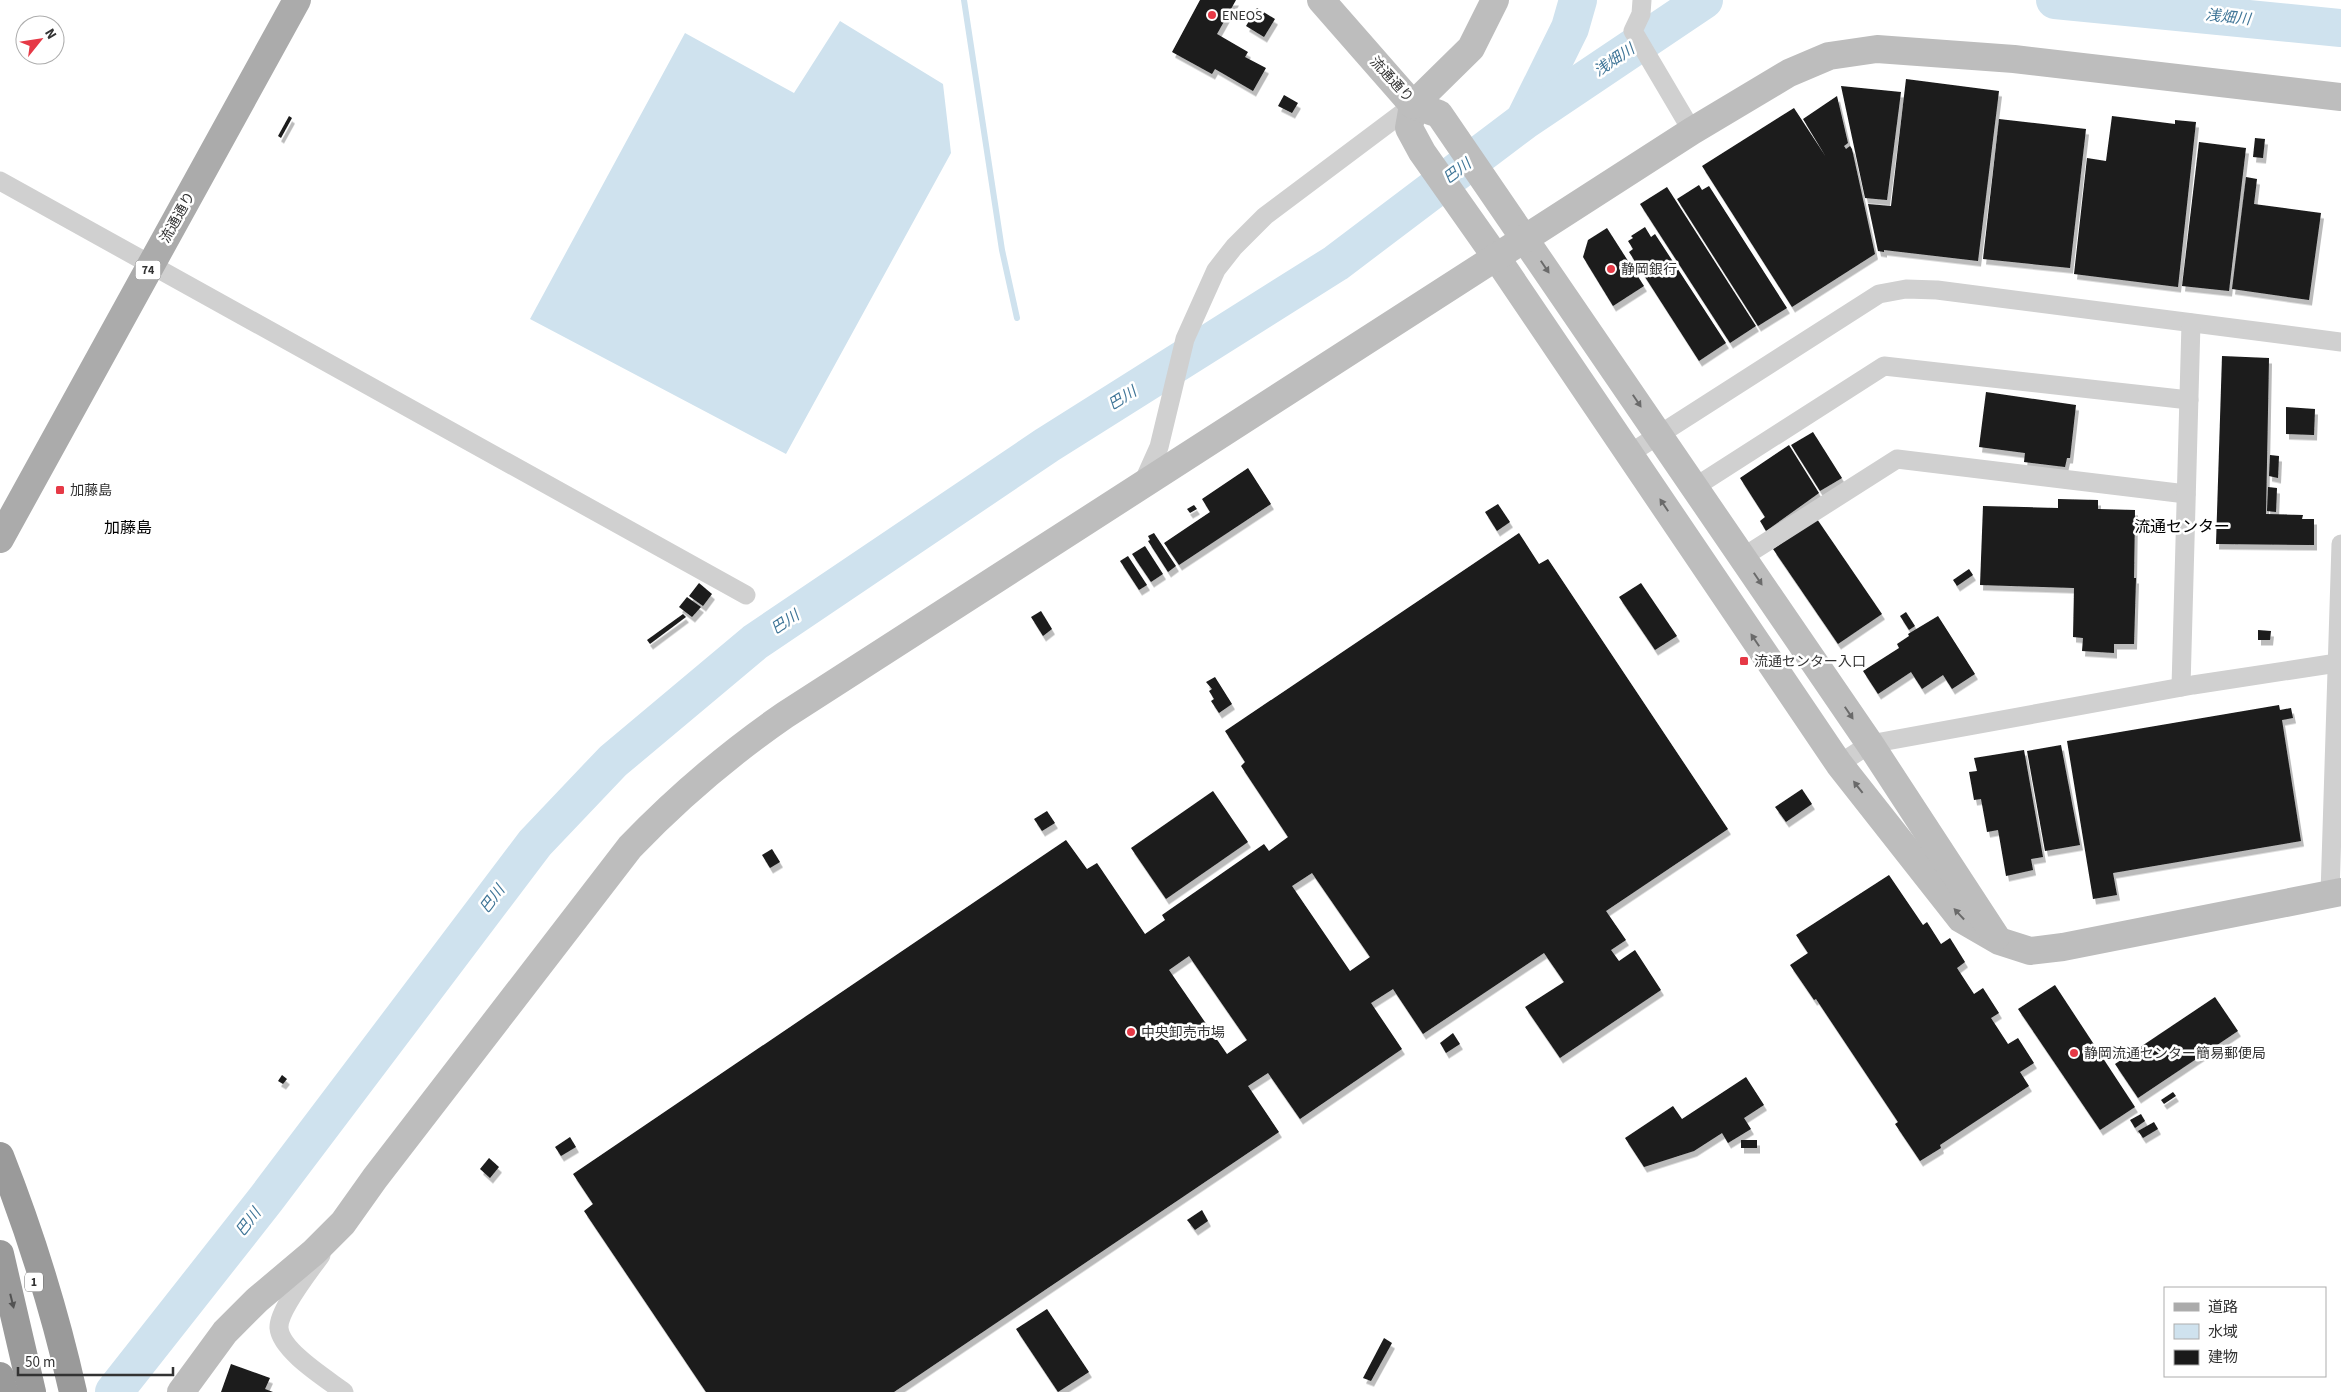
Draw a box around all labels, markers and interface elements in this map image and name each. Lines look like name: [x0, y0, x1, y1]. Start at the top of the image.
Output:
water label: 浅畑川: [2204, 5, 2253, 30]
place label: ENEOS: [1222, 6, 1263, 26]
marker: ENEOS: [1206, 9, 1218, 21]
north arrow: [15, 15, 65, 65]
text: N: [39, 25, 61, 43]
water label: 浅畑川: [1590, 38, 1640, 82]
street label: 流通通り: [1365, 52, 1418, 107]
water label: 巴川: [1439, 153, 1477, 189]
street label: 流通通り: [156, 188, 200, 247]
road number: 74: [136, 260, 160, 280]
one-way arrow: [1540, 260, 1550, 274]
place label: 静岡銀行: [1621, 260, 1677, 280]
marker: 静岡銀行: [1605, 263, 1617, 275]
water label: 巴川: [1104, 381, 1142, 415]
one-way arrow: [1632, 395, 1642, 408]
place label: 加藤島: [70, 481, 112, 501]
marker: 加藤島: [54, 484, 66, 496]
one-way arrow: [1659, 498, 1669, 512]
district label: 流通センター: [2134, 516, 2230, 538]
district label: 加藤島: [104, 517, 152, 539]
one-way arrow: [1753, 572, 1763, 586]
water label: 巴川: [767, 604, 805, 640]
one-way arrow: [1750, 633, 1760, 646]
place label: 流通センター入口: [1754, 652, 1866, 672]
marker: 流通センター入口: [1738, 655, 1750, 667]
one-way arrow: [1844, 707, 1854, 720]
one-way arrow: [1852, 781, 1863, 794]
water label: 巴川: [475, 879, 511, 918]
one-way arrow: [1953, 909, 1965, 921]
place label: 中央卸売市場: [1141, 1023, 1225, 1043]
marker: 中央卸売市場: [1125, 1026, 1137, 1038]
place label: 静岡流通センター簡易郵便局: [2084, 1044, 2266, 1064]
marker: 静岡流通センター簡易郵便局: [2068, 1047, 2080, 1059]
water label: 巴川: [231, 1202, 267, 1241]
road number: 1: [25, 1272, 43, 1291]
legend: [2164, 1287, 2326, 1377]
one-way arrow: [8, 1293, 16, 1308]
text: 道路: [2208, 1297, 2238, 1318]
text: 水域: [2208, 1322, 2238, 1343]
scale bar: [18, 1344, 172, 1376]
text: 建物: [2208, 1347, 2238, 1368]
text: 50 m: [25, 1352, 55, 1373]

